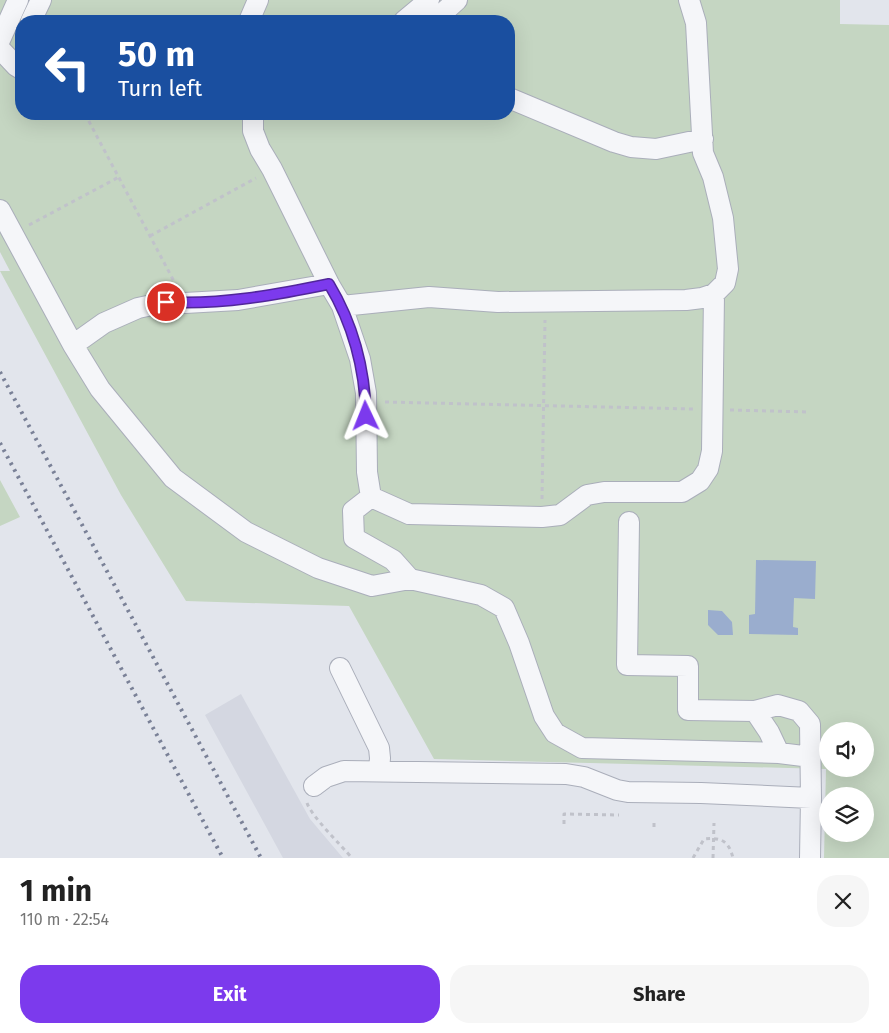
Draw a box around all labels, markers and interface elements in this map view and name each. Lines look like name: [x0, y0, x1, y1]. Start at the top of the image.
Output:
text: 50 m: [118, 33, 195, 75]
icon: left: [35, 35, 100, 100]
text: Turn left: [118, 75, 202, 102]
pin: [145, 281, 187, 323]
icon: arrive: [152, 288, 180, 316]
position arrow: [339, 389, 391, 441]
map controls: [819, 722, 874, 842]
button: sound: [819, 722, 874, 777]
button: layers: [819, 787, 874, 842]
text: 1 min: [20, 873, 92, 909]
button: close: [817, 875, 869, 927]
text: 110 m · 22:54: [20, 910, 109, 929]
button: Exit: [20, 965, 440, 1023]
button: Share: [450, 965, 869, 1023]

